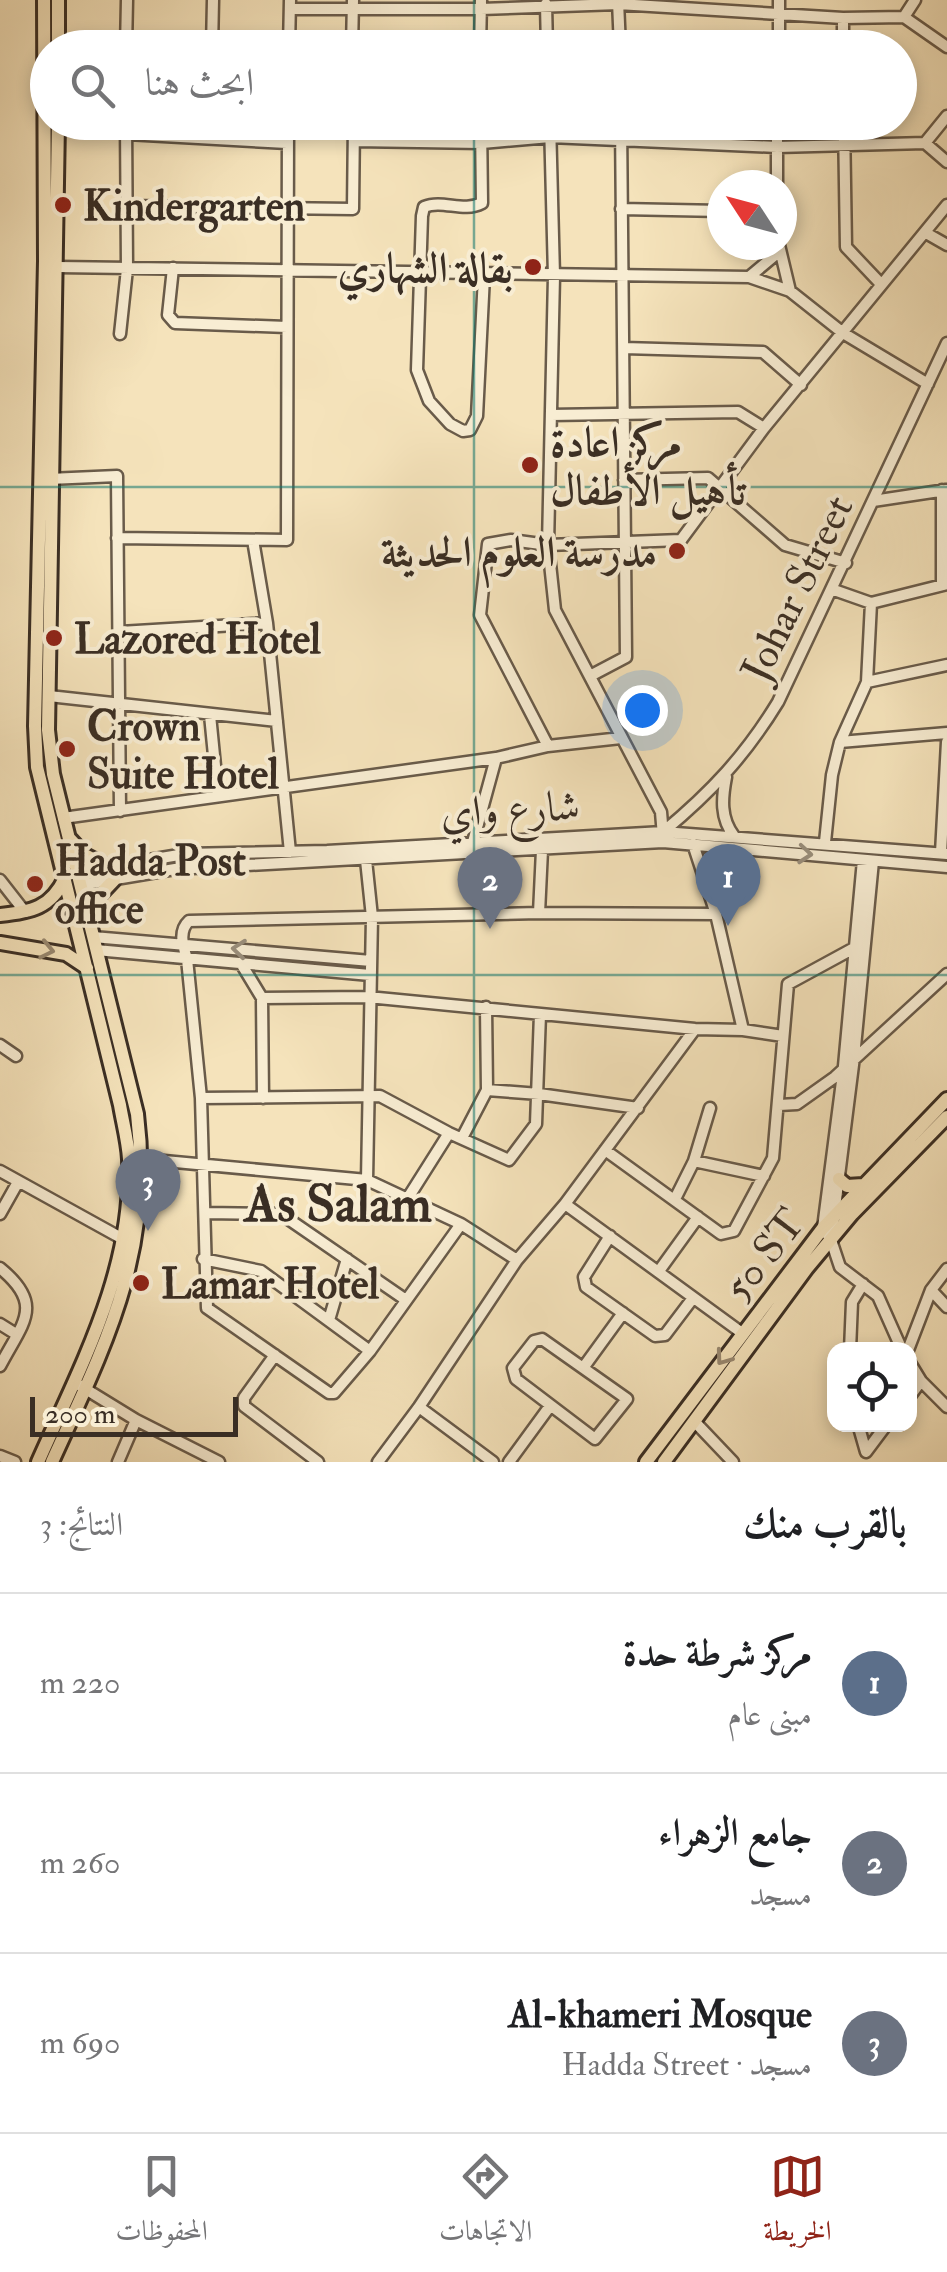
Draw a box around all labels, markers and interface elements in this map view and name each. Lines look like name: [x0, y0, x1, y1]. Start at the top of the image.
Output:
search box: [30, 30, 917, 140]
icon: search: [65, 58, 120, 113]
text: ابحث هنا: [145, 59, 254, 107]
north arrow: [707, 170, 797, 260]
place label: Kindergarten: [83, 181, 306, 233]
marker: Kindergarten: [52, 194, 74, 216]
place label: بقالة الشهاري: [338, 243, 513, 301]
marker: بقالة الشهاري: [522, 256, 544, 278]
place label: مركز اعادة تأهيل الأطفال: [550, 417, 747, 520]
marker: مركز اعادة تأهيل الأطفال: [519, 454, 541, 476]
street label: Johar Street: [730, 487, 865, 692]
place label: مدرسة العلوم الحديثة: [381, 527, 657, 589]
marker: مدرسة العلوم الحديثة: [666, 540, 688, 562]
place label: Lazored Hotel: [74, 614, 321, 666]
marker: Lazored Hotel: [43, 627, 65, 649]
your location: [617, 685, 668, 736]
place label: Crown Suite Hotel: [87, 701, 279, 801]
marker: Crown Suite Hotel: [56, 738, 78, 760]
street label: شارع واي: [439, 780, 582, 848]
place label: Hadda Post office: [55, 836, 246, 936]
one-way arrow: [797, 843, 813, 865]
pin: 1: [696, 844, 760, 926]
pin: 2: [458, 846, 522, 929]
marker: Hadda Post office: [24, 873, 46, 895]
one-way arrow: [38, 938, 55, 959]
one-way arrow: [231, 938, 247, 960]
pin: 3: [116, 1148, 180, 1231]
district label: As Salam: [242, 1172, 432, 1237]
street label: 50 ST: [712, 1199, 817, 1312]
place label: Lamar Hotel: [161, 1259, 379, 1311]
marker: Lamar Hotel: [130, 1272, 152, 1294]
map controls: [827, 1342, 917, 1432]
button: locate: [827, 1342, 917, 1432]
one-way arrow: [717, 1347, 735, 1365]
scale bar: [30, 1392, 238, 1436]
text: 200 m: [45, 1397, 116, 1432]
text: بالقرب منك: [743, 1498, 907, 1550]
text: النتائج: 3: [40, 1505, 123, 1545]
text: مركز شرطة حدة: [623, 1629, 812, 1677]
text: 220 m: [40, 1663, 120, 1703]
text: 1: [869, 1663, 880, 1703]
text: مبنى عام: [727, 1695, 812, 1735]
text: جامع الزهراء: [658, 1809, 812, 1857]
text: 260 m: [40, 1843, 120, 1883]
text: 2: [866, 1843, 883, 1883]
text: مسجد: [749, 1875, 812, 1915]
text: Al-khameri Mosque: [508, 1991, 812, 2039]
text: 690 m: [40, 2023, 120, 2063]
text: 3: [868, 2023, 881, 2063]
text: مسجد · Hadda Street: [562, 2045, 812, 2085]
tab: المحفوظات: [116, 2149, 208, 2258]
tab: الاتجاهات: [439, 2149, 532, 2258]
tab: الخريطة: [763, 2149, 831, 2258]

